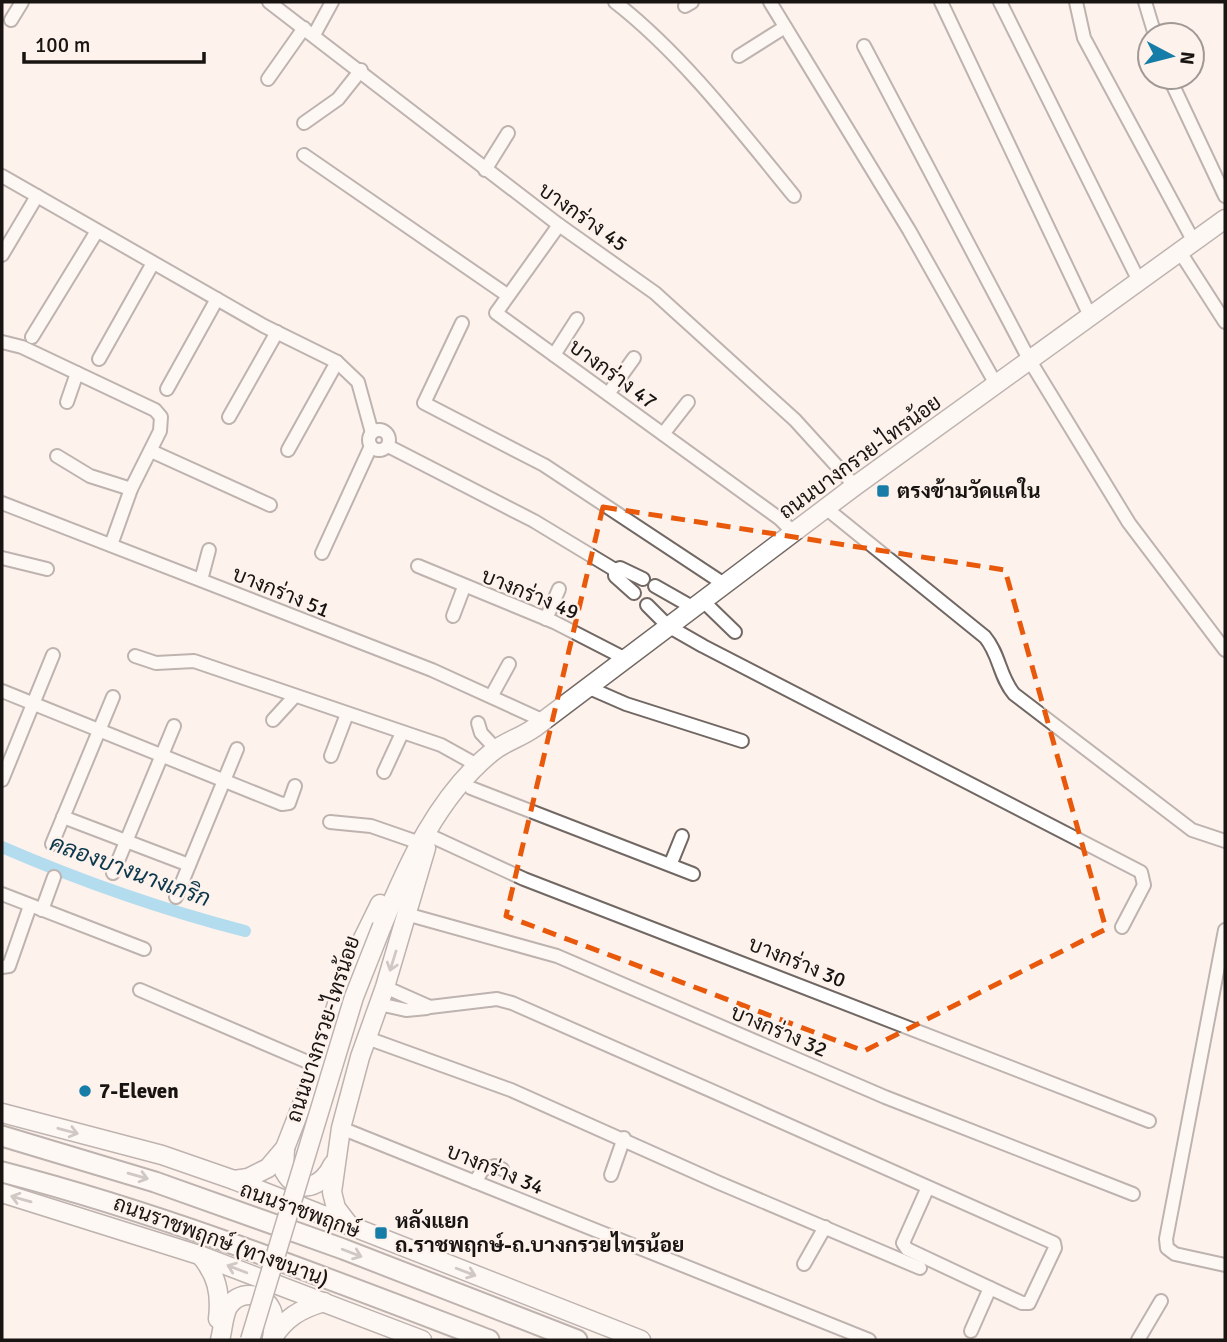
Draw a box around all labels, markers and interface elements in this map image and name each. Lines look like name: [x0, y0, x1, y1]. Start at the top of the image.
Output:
scale bar: [24, 21, 205, 65]
north arrow: [1136, 21, 1206, 91]
text: 100 m: [35, 32, 90, 58]
text: N: [1174, 50, 1200, 66]
street label: บางกร่าง 45: [534, 177, 632, 257]
street label: บางกร่าง 47: [564, 333, 662, 415]
street label: ถนนบางกรวย-ไทรน้อย: [774, 389, 946, 525]
place label: ตรงข้ามวัดแคใน: [897, 477, 1041, 504]
marker: ตรงข้ามวัดแคใน: [875, 483, 891, 499]
street label: บางกร่าง 51: [229, 561, 333, 623]
street label: บางกร่าง 49: [478, 563, 582, 625]
water label: คลองบางนางเกริก: [46, 829, 214, 913]
street label: บางกร่าง 30: [745, 931, 849, 993]
street label: ถนนบางกรวย-ไทรน้อย: [281, 933, 365, 1125]
one-way arrow: [385, 949, 398, 971]
street label: บางกร่าง 32: [727, 999, 831, 1063]
place label: 7-Eleven: [99, 1078, 179, 1104]
marker: 7-Eleven: [77, 1083, 93, 1099]
one-way arrow: [57, 1125, 79, 1138]
street label: บางกร่าง 34: [443, 1138, 547, 1200]
one-way arrow: [126, 1171, 148, 1184]
street label: ถนนราชพฤกษ์: [237, 1175, 365, 1244]
street label: ถนนราชพฤกษ์ (ทางขนาน): [110, 1189, 333, 1292]
one-way arrow: [10, 1191, 32, 1204]
place label: หลังแยก ถ.ราชพฤกษ์-ถ.บางกรวยไทรน้อย: [395, 1208, 684, 1258]
marker: หลังแยก ถ.ราชพฤกษ์-ถ.บางกรวยไทรน้อย: [373, 1225, 389, 1241]
one-way arrow: [340, 1247, 362, 1260]
one-way arrow: [227, 1262, 248, 1274]
one-way arrow: [455, 1267, 477, 1280]

